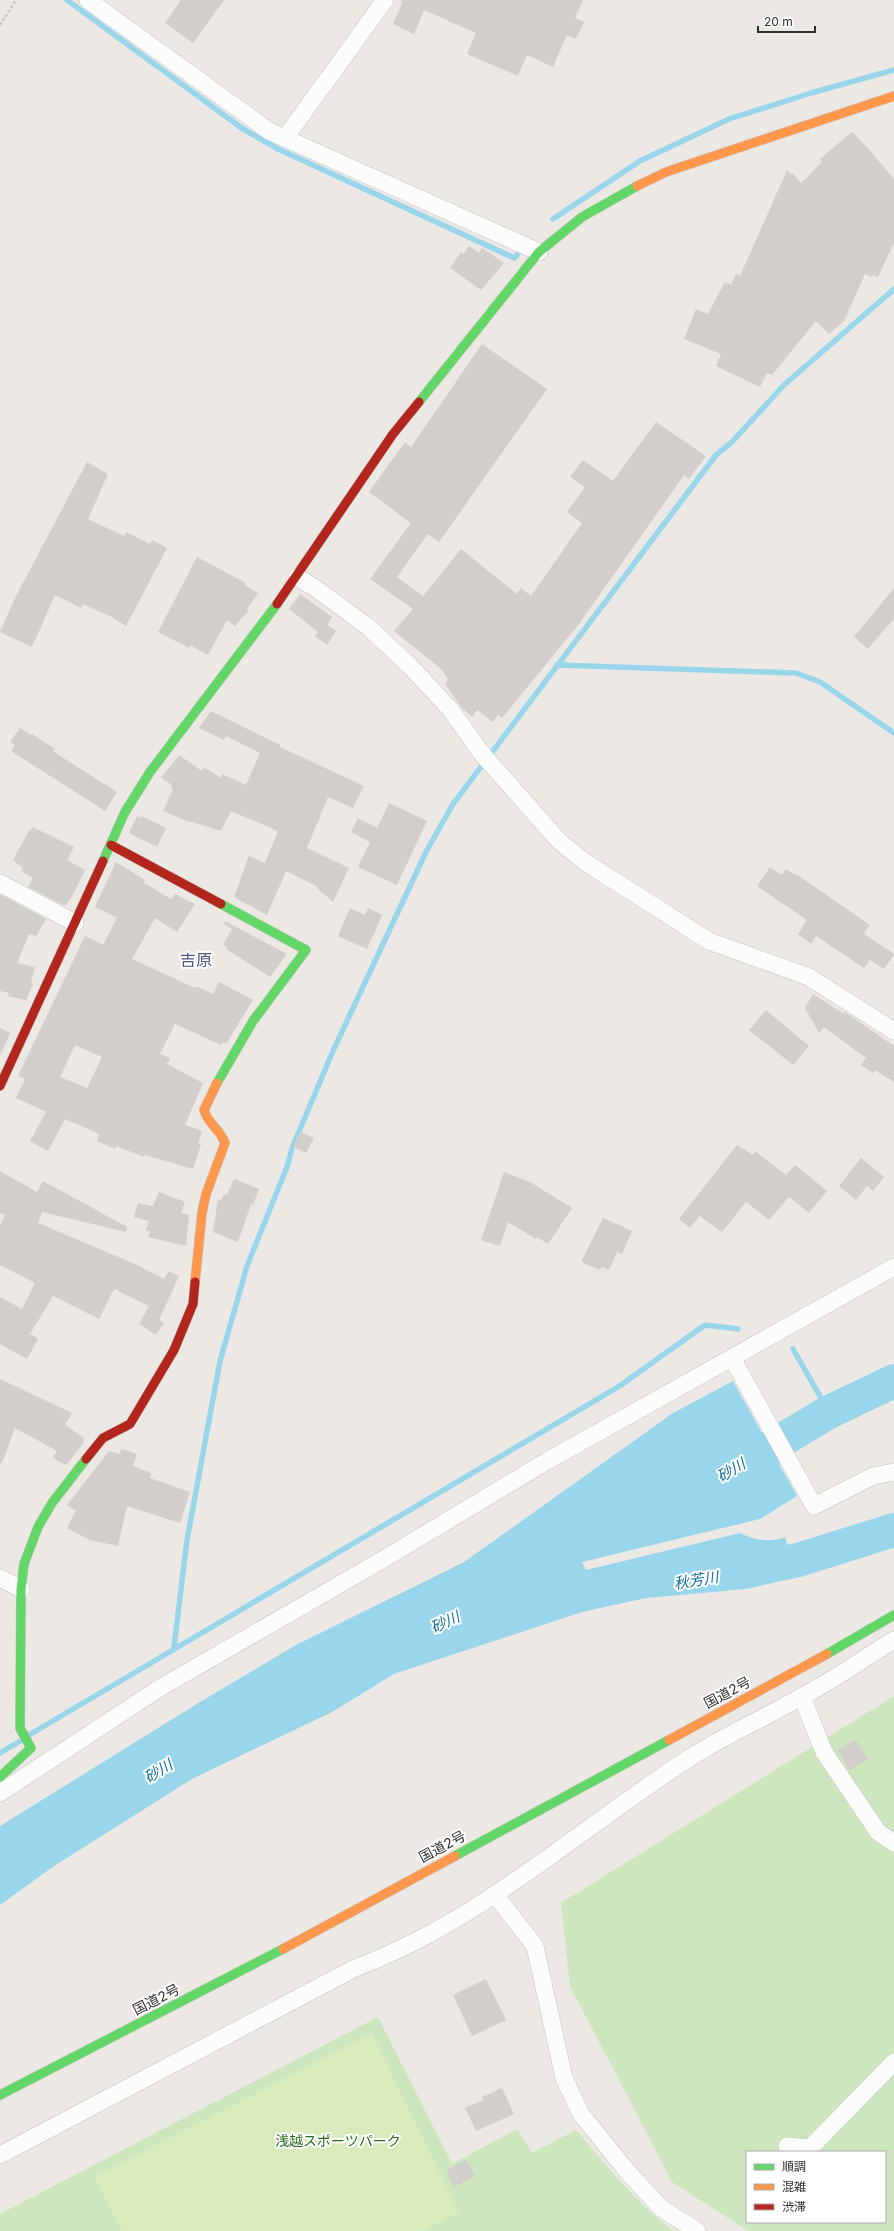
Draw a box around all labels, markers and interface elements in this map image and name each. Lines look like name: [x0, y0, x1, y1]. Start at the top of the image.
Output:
scale bar: [758, 8, 815, 34]
text: 20 m: [764, 14, 793, 29]
district label: 吉原: [180, 950, 212, 970]
water label: 砂川: [713, 1453, 750, 1486]
water label: 秋芳川: [672, 1567, 722, 1593]
water label: 砂川: [427, 1606, 464, 1637]
street label: 国道2号: [701, 1673, 753, 1711]
water label: 砂川: [140, 1754, 177, 1787]
street label: 国道2号: [416, 1827, 468, 1865]
street label: 国道2号: [130, 1980, 182, 2018]
park label: 浅越スポーツパーク: [275, 2132, 401, 2149]
legend: [746, 2151, 886, 2223]
text: 順調: [782, 2159, 806, 2174]
text: 混雑: [782, 2179, 806, 2194]
text: 渋滞: [782, 2199, 806, 2214]

